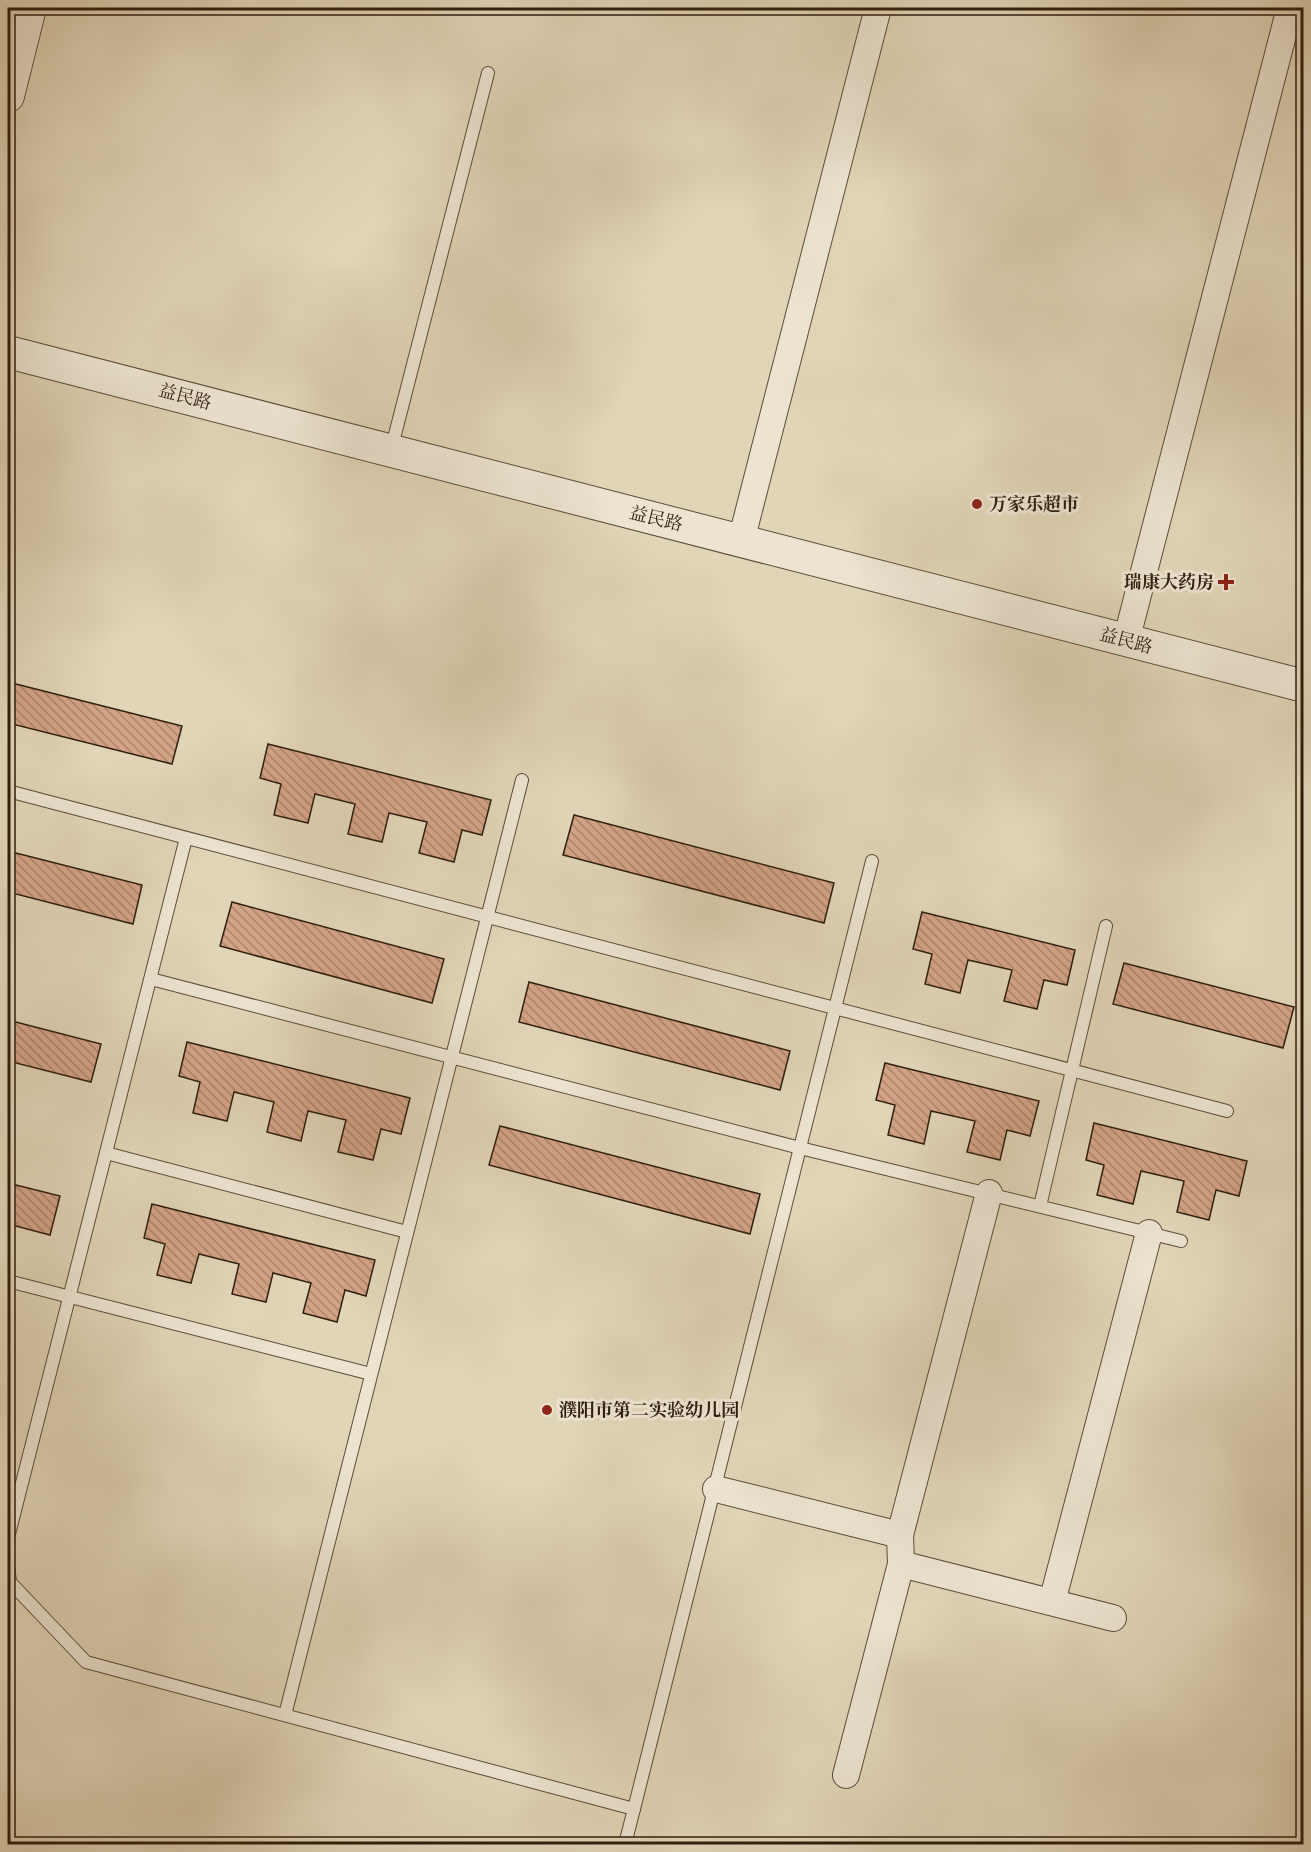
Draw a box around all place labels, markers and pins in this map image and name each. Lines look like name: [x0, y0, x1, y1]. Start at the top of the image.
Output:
place label: 万家乐超市: [989, 493, 1079, 516]
marker: 万家乐超市: [970, 497, 984, 511]
place label: 瑞康大药房: [1124, 571, 1214, 594]
marker: 瑞康大药房: [1219, 575, 1233, 589]
place label: 濮阳市第二实验幼儿园: [559, 1399, 739, 1422]
marker: 濮阳市第二实验幼儿园: [540, 1403, 554, 1417]

